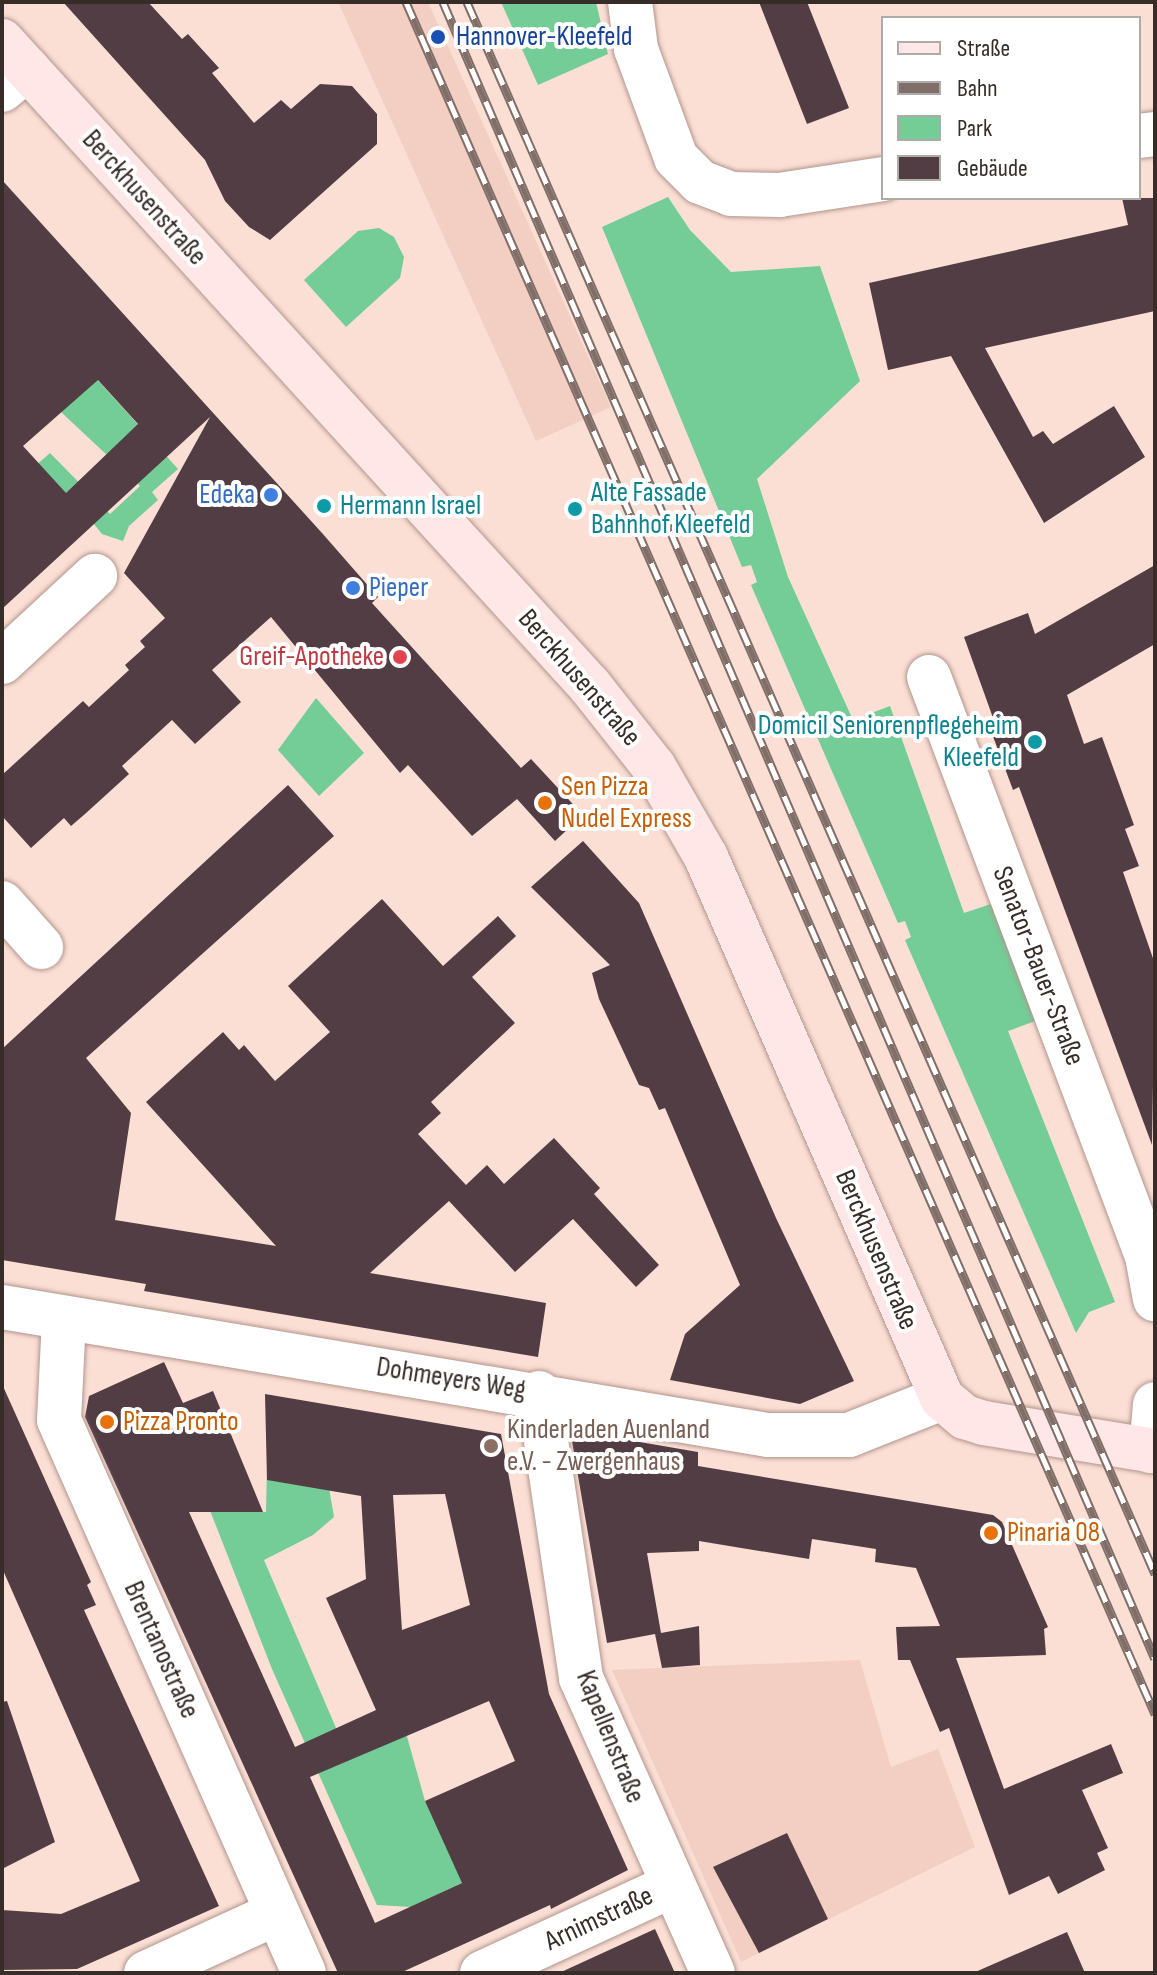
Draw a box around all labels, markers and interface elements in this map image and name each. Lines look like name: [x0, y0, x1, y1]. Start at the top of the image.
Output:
legend: [881, 16, 1141, 200]
place label: Hannover-Kleefeld: [456, 20, 633, 54]
marker: Hannover-Kleefeld: [427, 26, 449, 48]
text: Straße: [957, 34, 1010, 63]
text: Bahn: [957, 74, 998, 103]
text: Park: [957, 114, 992, 143]
street label: Berckhusenstraße: [75, 124, 213, 272]
text: Gebäude: [957, 154, 1028, 183]
place label: Alte Fassade Bahnhof Kleefeld: [591, 476, 750, 542]
place label: Edeka: [199, 478, 255, 512]
marker: Edeka: [262, 486, 280, 504]
place label: Hermann Israel: [340, 489, 481, 523]
marker: Hermann Israel: [315, 497, 333, 515]
marker: Alte Fassade Bahnhof Kleefeld: [566, 500, 584, 518]
place label: Pieper: [369, 571, 428, 605]
marker: Pieper: [344, 579, 362, 597]
street label: Berckhusenstraße: [511, 603, 647, 753]
place label: Greif-Apotheke: [239, 640, 384, 674]
marker: Greif-Apotheke: [391, 648, 409, 666]
place label: Domicil Seniorenpflegeheim Kleefeld: [758, 709, 1019, 775]
marker: Domicil Seniorenpflegeheim Kleefeld: [1026, 733, 1044, 751]
place label: Sen Pizza Nudel Express: [561, 770, 692, 836]
marker: Sen Pizza Nudel Express: [536, 794, 554, 812]
street label: Senator-Bauer-Straße: [985, 862, 1091, 1070]
street label: Berckhusenstraße: [827, 1165, 925, 1335]
street label: Dohmeyers Weg: [374, 1351, 528, 1407]
place label: Pizza Pronto: [123, 1405, 238, 1439]
marker: Pizza Pronto: [98, 1413, 116, 1431]
place label: Kinderladen Auenland e.V. - Zwergenhaus: [507, 1413, 710, 1479]
marker: Kinderladen Auenland e.V. - Zwergenhaus: [482, 1437, 500, 1455]
place label: Pinaria 08: [1007, 1516, 1100, 1550]
marker: Pinaria 08: [982, 1524, 1000, 1542]
street label: Brentanostraße: [116, 1576, 206, 1724]
street label: Kapellenstraße: [568, 1666, 652, 1808]
street label: Arnimstraße: [539, 1879, 659, 1959]

